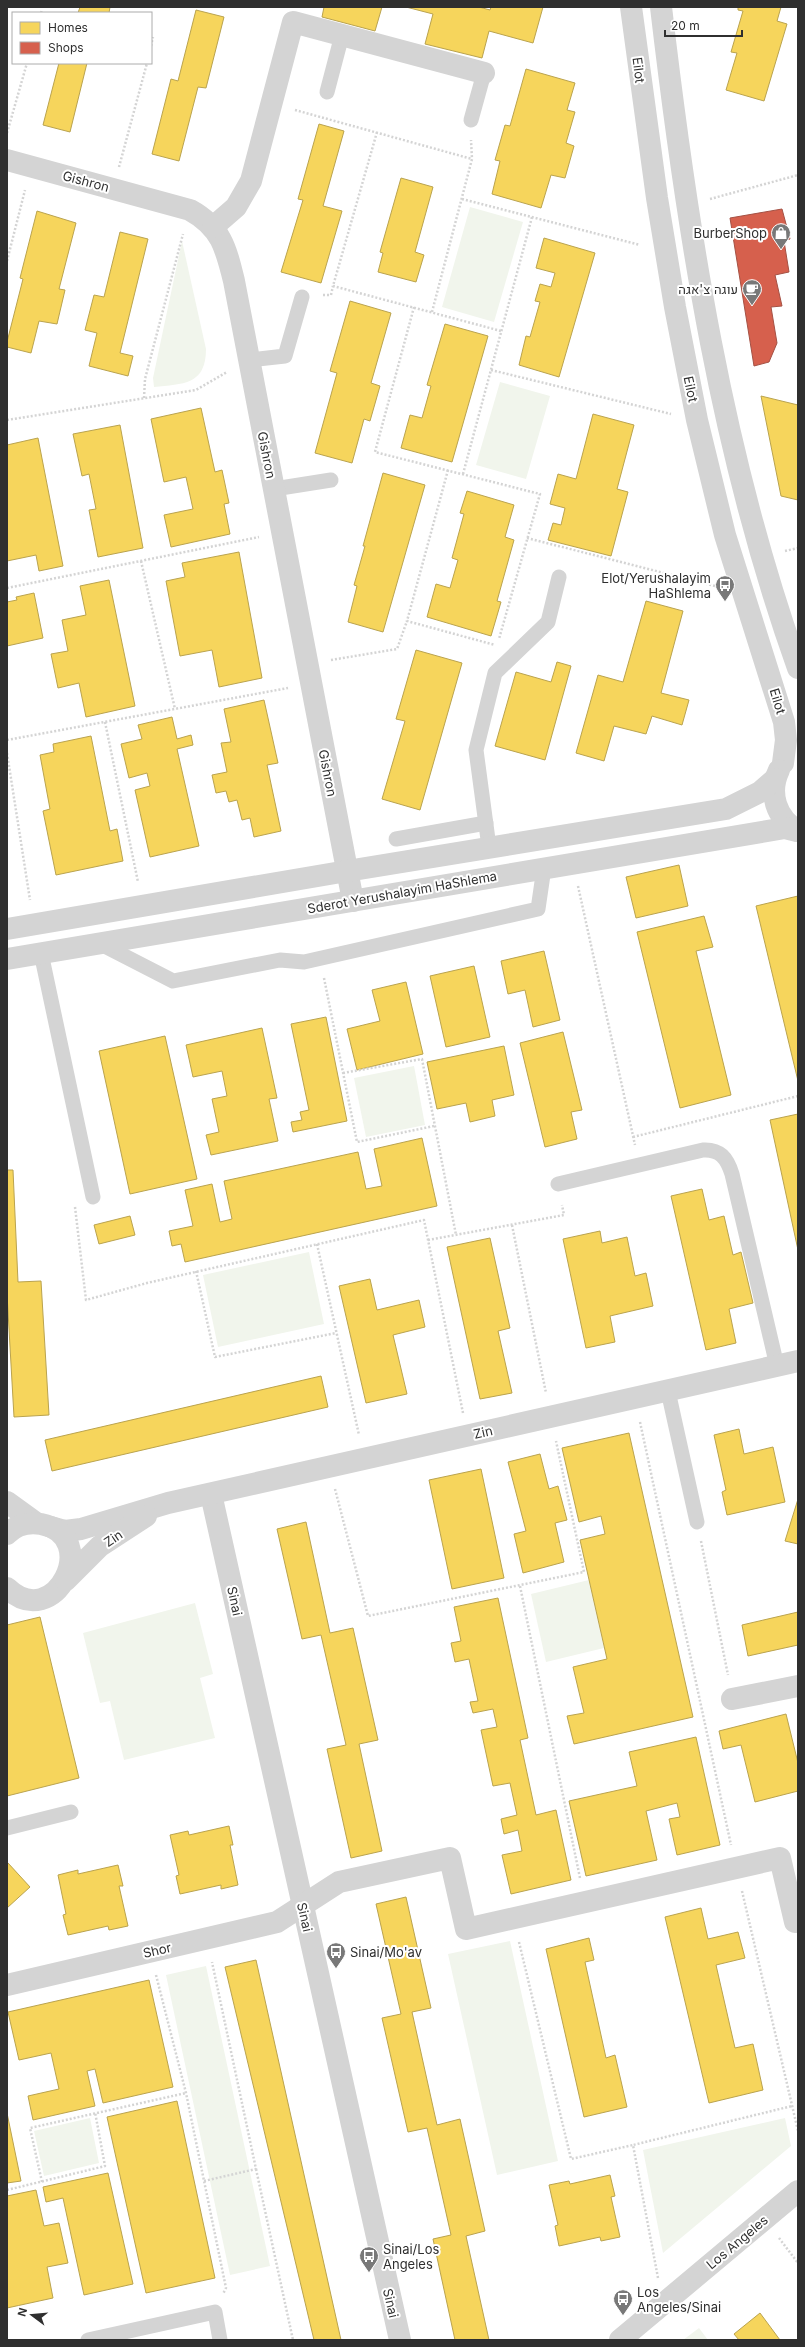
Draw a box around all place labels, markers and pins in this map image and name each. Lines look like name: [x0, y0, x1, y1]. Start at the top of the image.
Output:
shop icon: BurberShop: [770, 222, 792, 250]
place label: BurberShop: [693, 225, 767, 241]
cafe icon: עוגה צ'אגה: [741, 278, 763, 306]
place label: עוגה צ'אגה: [678, 281, 738, 297]
place label: Elot/Yerushalayim HaShlema: [601, 570, 711, 601]
bus stop icon: Elot/Yerushalayim HaShlema: [714, 574, 736, 602]
bus stop icon: Sinai/Mo'av: [325, 1941, 347, 1969]
place label: Sinai/Mo'av: [350, 1944, 422, 1960]
place label: Sinai/Los Angeles: [383, 2241, 439, 2272]
bus stop icon: Sinai/Los Angeles: [358, 2245, 380, 2273]
place label: Los Angeles/Sinai: [637, 2284, 721, 2315]
bus stop icon: Los Angeles/Sinai: [612, 2288, 634, 2316]

